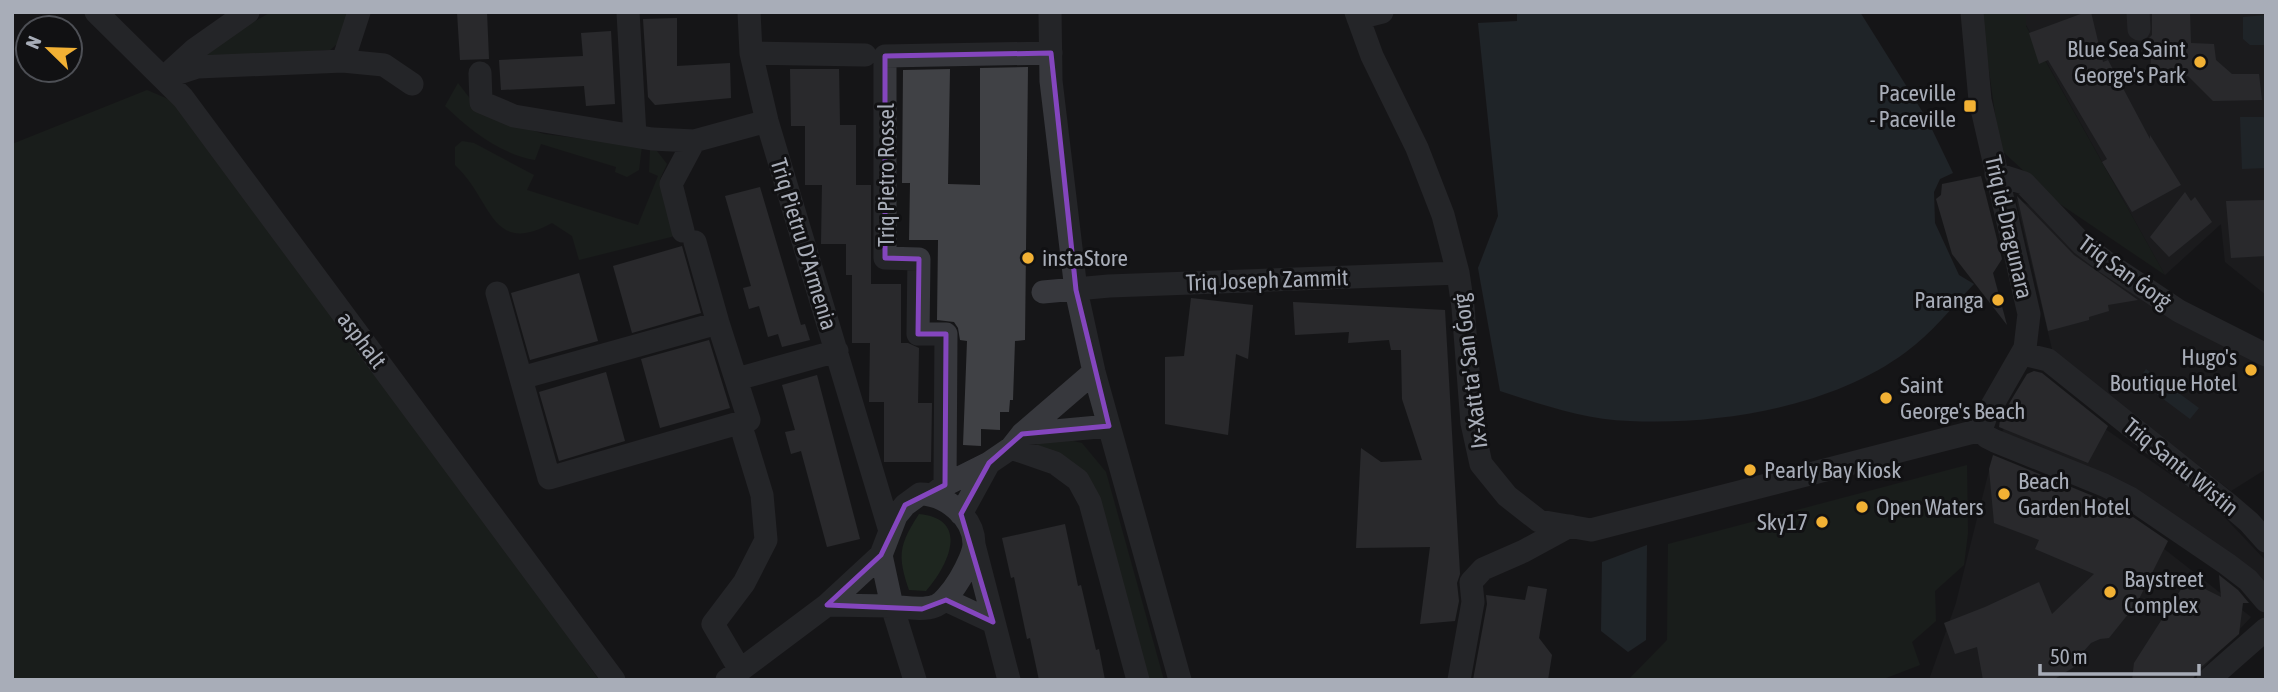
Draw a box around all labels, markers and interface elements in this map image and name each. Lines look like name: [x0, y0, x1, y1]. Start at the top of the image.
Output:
north arrow: [14, 14, 84, 84]
text: N: [21, 33, 46, 52]
place label: Blue Sea Saint George's Park: [2067, 36, 2186, 88]
marker: Blue Sea Saint George's Park: [2192, 54, 2208, 70]
place label: Paceville - Paceville: [1870, 80, 1956, 132]
marker: Paceville - Paceville: [1962, 98, 1978, 114]
street label: Triq Pietro Rossel: [873, 103, 899, 247]
street label: Triq id-Dragunara: [1980, 153, 2038, 301]
street label: Triq Pietru D'Armenia: [766, 155, 842, 333]
street label: Triq San Ġorġ: [2073, 230, 2177, 314]
place label: instaStore: [1042, 245, 1128, 271]
marker: instaStore: [1020, 250, 1036, 266]
street label: Triq Joseph Zammit: [1185, 264, 1349, 296]
place label: Paranga: [1914, 287, 1984, 313]
street label: Ix-Xatt ta' San Ġorġ: [1448, 292, 1492, 450]
marker: Paranga: [1990, 292, 2006, 308]
street label: asphalt: [332, 307, 392, 373]
place label: Hugo's Boutique Hotel: [2110, 344, 2237, 396]
marker: Hugo's Boutique Hotel: [2243, 362, 2259, 378]
place label: Saint George's Beach: [1900, 372, 2025, 424]
marker: Saint George's Beach: [1878, 390, 1894, 406]
street label: Triq Santu Wistin: [2118, 413, 2244, 521]
place label: Pearly Bay Kiosk: [1764, 457, 1901, 483]
marker: Pearly Bay Kiosk: [1742, 462, 1758, 478]
place label: Beach Garden Hotel: [2018, 468, 2130, 520]
marker: Beach Garden Hotel: [1996, 486, 2012, 502]
place label: Open Waters: [1876, 494, 1984, 520]
marker: Open Waters: [1854, 499, 1870, 515]
place label: Sky17: [1757, 509, 1808, 535]
marker: Sky17: [1814, 514, 1830, 530]
place label: Baystreet Complex: [2124, 566, 2204, 618]
marker: Baystreet Complex: [2102, 584, 2118, 600]
scale bar: [2040, 632, 2199, 676]
text: 50 m: [2050, 644, 2088, 668]

